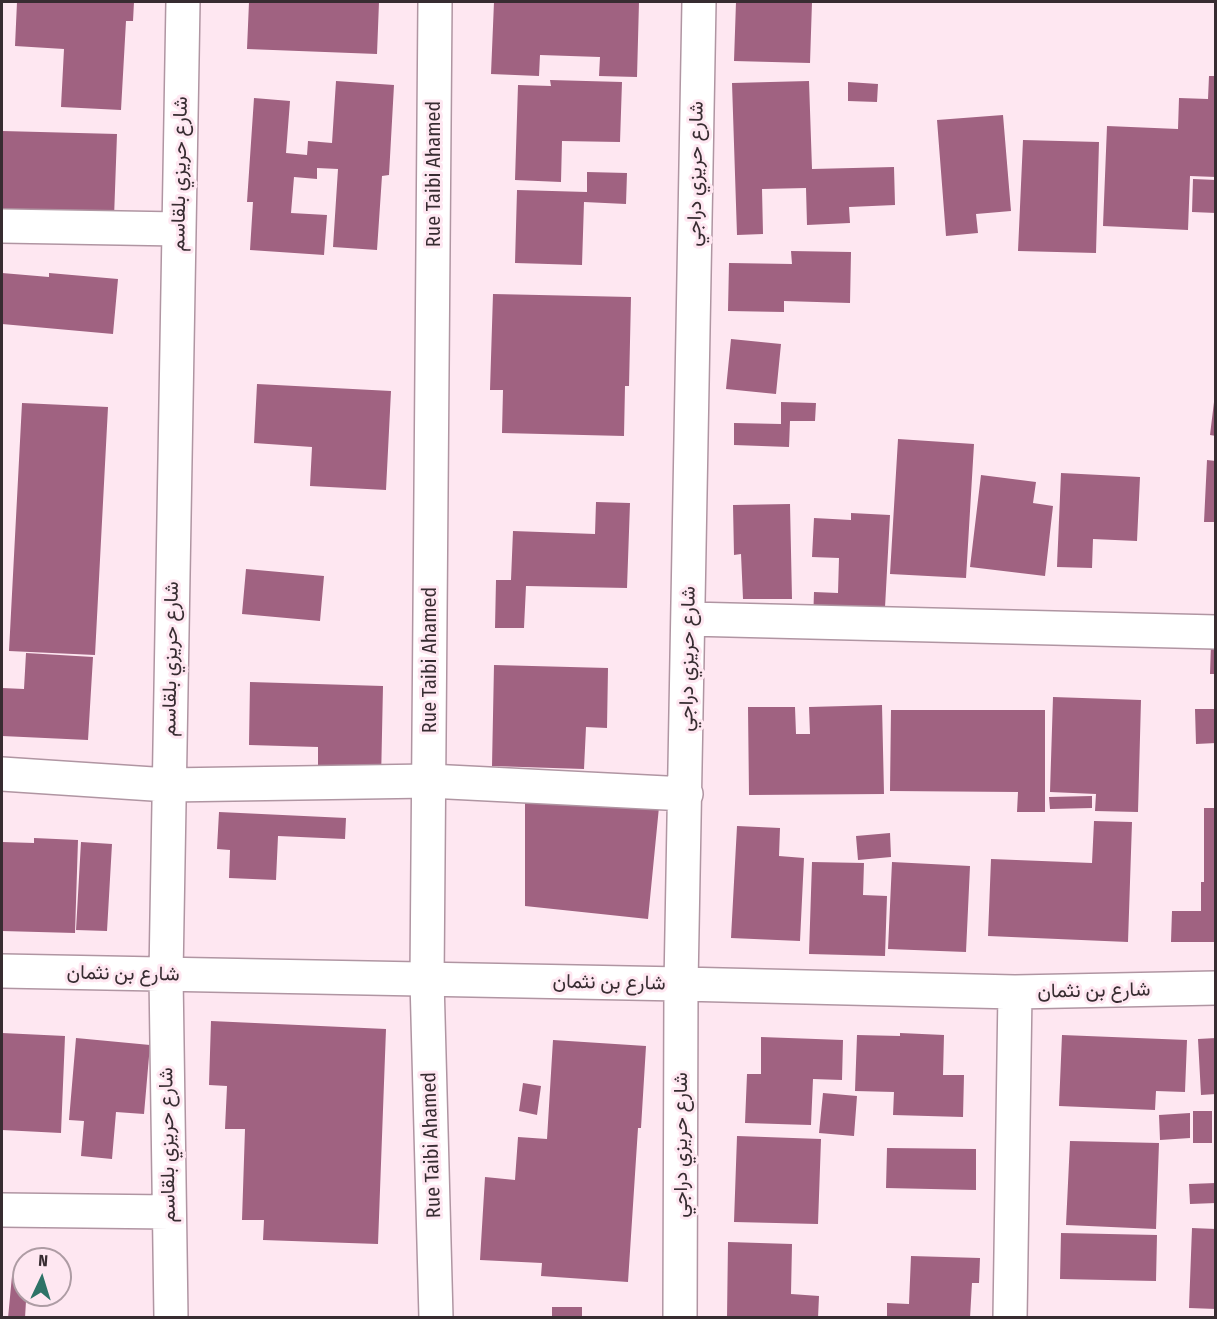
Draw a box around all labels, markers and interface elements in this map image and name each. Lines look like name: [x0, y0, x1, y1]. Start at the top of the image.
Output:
street label: شارع حريزي بلقاسم: [167, 96, 193, 252]
street label: Rue Taibi Ahamed: [422, 101, 446, 247]
street label: شارع حريزي دراجي: [683, 101, 709, 247]
street label: شارع حريزي بلقاسم: [158, 581, 184, 737]
street label: شارع حريزي دراجي: [675, 586, 701, 732]
street label: Rue Taibi Ahamed: [418, 587, 442, 733]
street label: شارع بن نثمان: [66, 961, 180, 987]
street label: شارع بن نثمان: [552, 970, 666, 996]
street label: شارع بن نثمان: [1037, 978, 1151, 1004]
street label: شارع حريزي بلقاسم: [155, 1067, 181, 1223]
street label: Rue Taibi Ahamed: [417, 1071, 447, 1219]
street label: شارع حريزي دراجي: [669, 1072, 693, 1218]
north arrow: [12, 1247, 72, 1307]
text: N: [38, 1251, 49, 1270]

